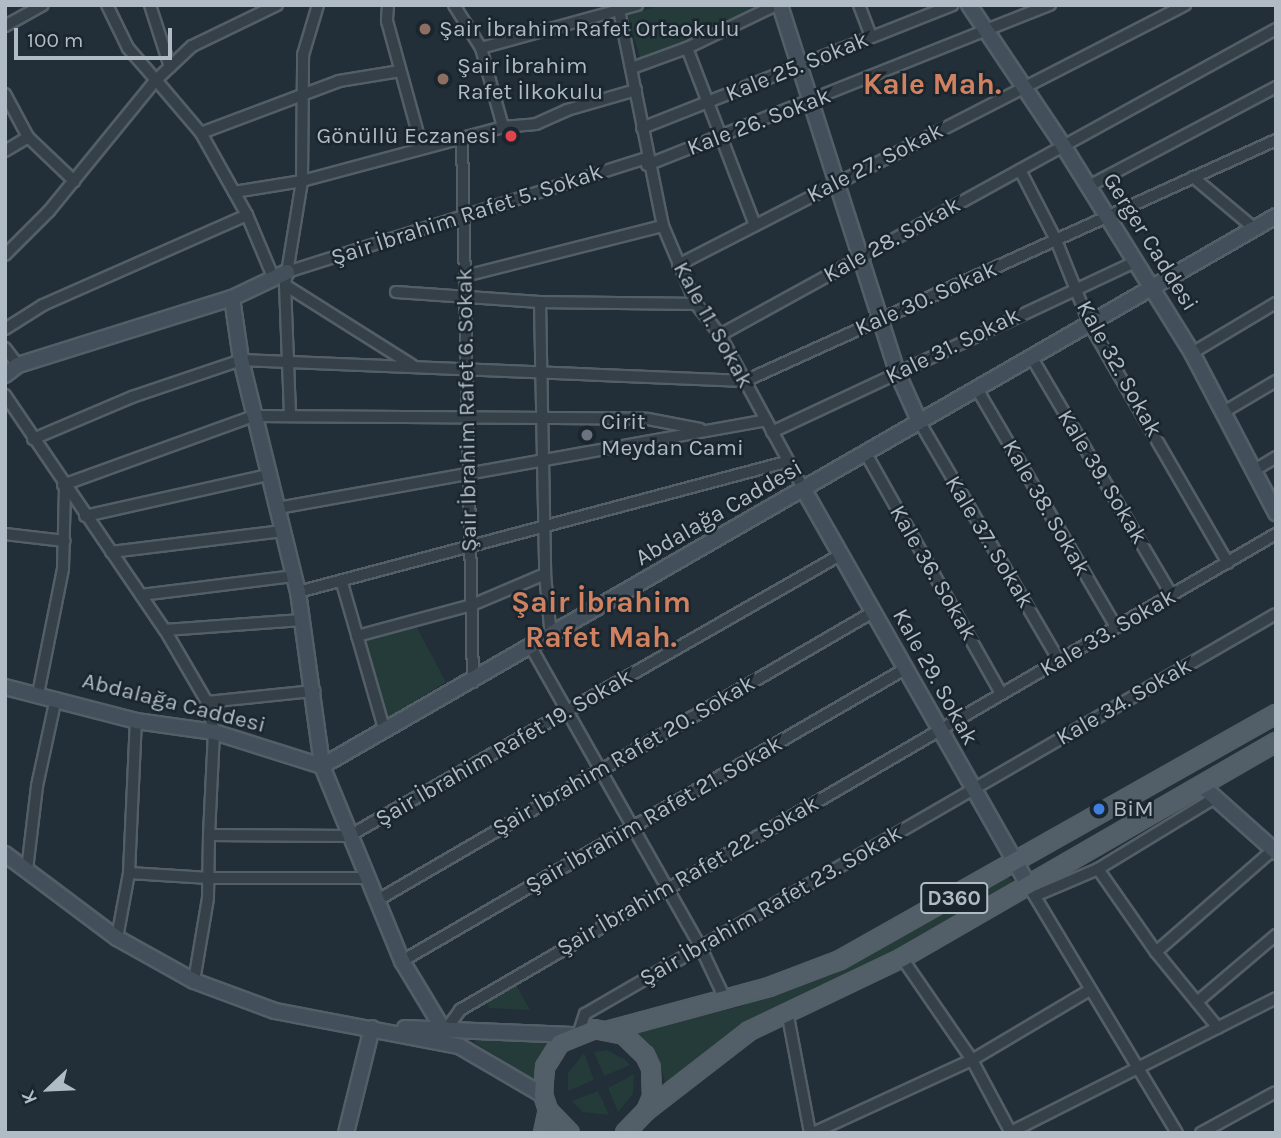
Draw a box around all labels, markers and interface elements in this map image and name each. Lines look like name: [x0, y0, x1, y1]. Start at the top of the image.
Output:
scale bar: [18, 14, 175, 58]
place label: Şair İbrahim Rafet Ortaokulu: [439, 15, 740, 43]
marker: Şair İbrahim Rafet Ortaokulu: [417, 21, 433, 37]
street label: Kale 25. Sokak: [722, 26, 872, 108]
text: 100 m: [27, 28, 84, 52]
place label: Şair İbrahim Rafet İlkokulu: [457, 52, 603, 106]
district label: Kale Mah.: [863, 66, 1001, 102]
marker: Şair İbrahim Rafet İlkokulu: [435, 71, 451, 87]
street label: Kale 26. Sokak: [683, 82, 835, 162]
street label: Kale 27. Sokak: [802, 117, 948, 209]
place label: Gönüllü Eczanesi: [317, 122, 497, 150]
marker: Gönüllü Eczanesi: [503, 128, 519, 144]
street label: Şair İbrahim Rafet 5. Sokak: [328, 158, 606, 272]
street label: Gerger Caddesi: [1096, 168, 1204, 316]
street label: Kale 28. Sokak: [819, 191, 965, 289]
street label: Kale 30. Sokak: [851, 255, 1001, 343]
street label: Kale 11. Sokak: [667, 257, 759, 393]
street label: Şair İbrahim Rafet 6. Sokak: [451, 268, 483, 552]
street label: Kale 32. Sokak: [1070, 296, 1168, 442]
street label: Kale 31. Sokak: [881, 302, 1025, 390]
street label: Kale 39. Sokak: [1051, 405, 1153, 549]
place label: Cirit Meydan Cami: [601, 408, 744, 462]
marker: Cirit Meydan Cami: [579, 427, 595, 443]
street label: Kale 38. Sokak: [996, 435, 1096, 581]
street label: Abdalağa Caddesi: [631, 454, 807, 572]
street label: Kale 37. Sokak: [939, 471, 1039, 613]
street label: Kale 36. Sokak: [883, 500, 983, 646]
street label: Kale 33. Sokak: [1035, 583, 1181, 683]
district label: Şair İbrahim Rafet Mah.: [511, 584, 691, 654]
street label: Kale 29. Sokak: [886, 604, 984, 750]
street label: Kale 34. Sokak: [1052, 652, 1196, 752]
street label: Şair İbrahim Rafet 19. Sokak: [371, 663, 637, 833]
street label: Abdalağa Caddesi: [79, 667, 269, 739]
street label: Şair İbrahim Rafet 20. Sokak: [488, 670, 760, 842]
street label: Şair İbrahim Rafet 21. Sokak: [521, 730, 787, 900]
street label: Şair İbrahim Rafet 22. Sokak: [552, 790, 824, 962]
place label: BiM: [1113, 795, 1154, 823]
marker: BiM: [1091, 801, 1107, 817]
street label: Şair İbrahim Rafet 23. Sokak: [635, 820, 907, 992]
road number: D360: [919, 880, 989, 916]
north arrow: [14, 1054, 84, 1124]
text: K: [17, 1087, 42, 1107]

